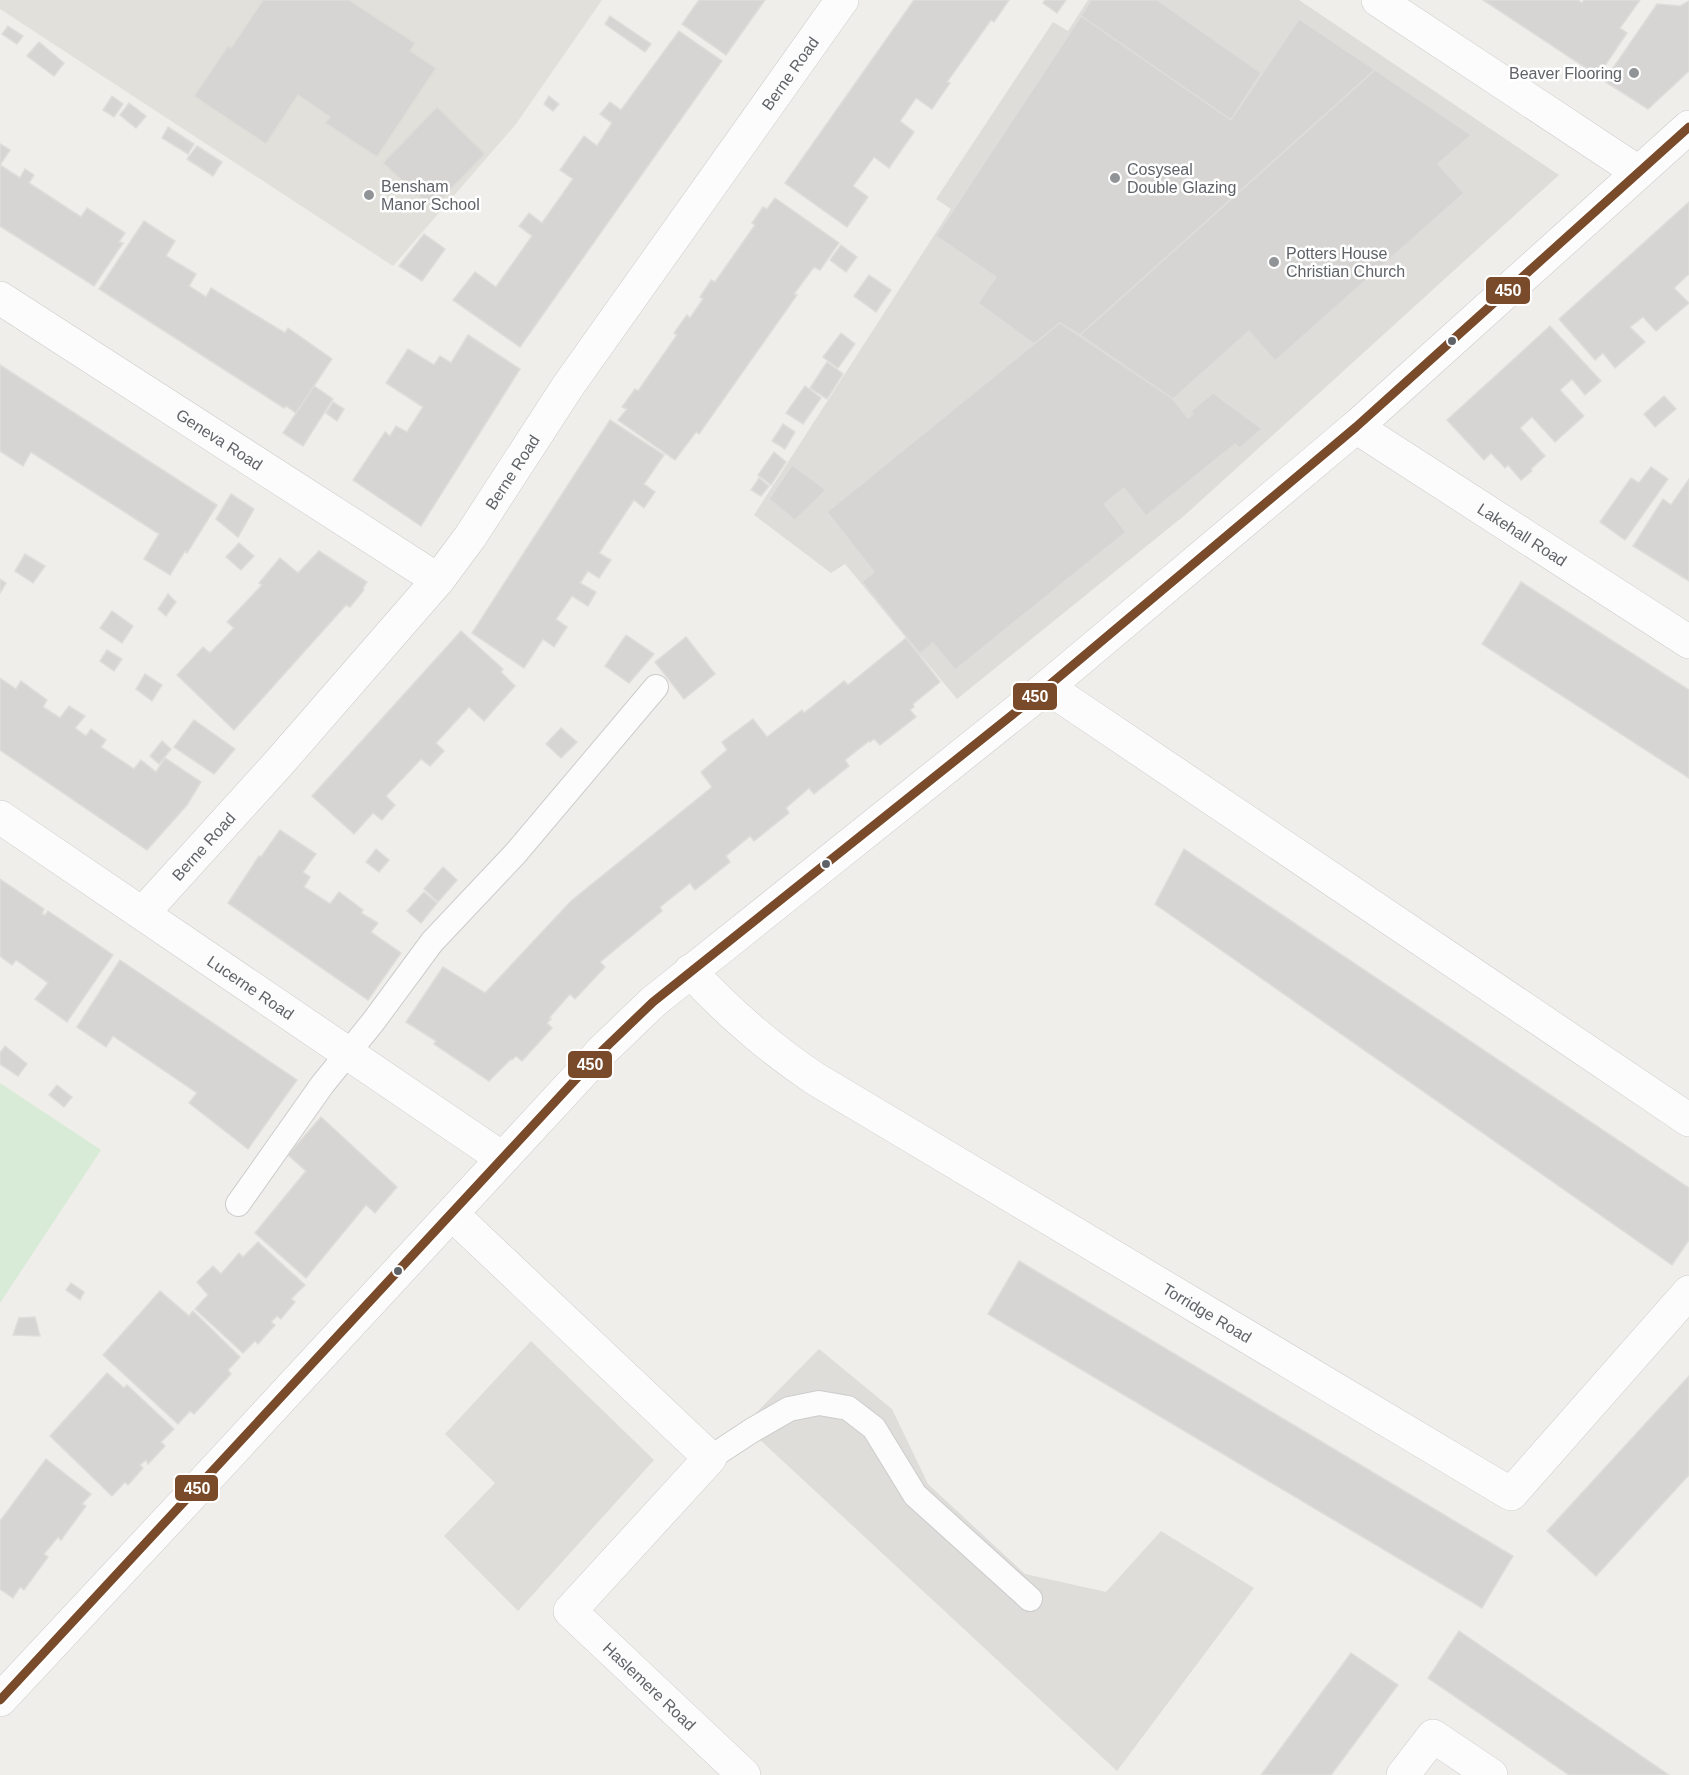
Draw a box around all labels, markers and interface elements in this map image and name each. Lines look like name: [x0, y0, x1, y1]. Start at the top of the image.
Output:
street label: Berne Road: [759, 34, 822, 113]
place label: Beaver Flooring: [1509, 65, 1622, 82]
marker: Beaver Flooring: [1627, 66, 1641, 80]
place label: Cosyseal Double Glazing: [1127, 161, 1236, 196]
marker: Cosyseal Double Glazing: [1108, 171, 1122, 185]
place label: Bensham Manor School: [381, 178, 480, 213]
marker: Bensham Manor School: [362, 188, 376, 202]
place label: Potters House Christian Church: [1286, 245, 1405, 280]
marker: Potters House Christian Church: [1267, 255, 1281, 269]
line badge: 450: [1485, 276, 1531, 305]
text: 450: [1495, 282, 1521, 299]
unlabelled marker: [1446, 335, 1458, 347]
street label: Geneva Road: [173, 406, 265, 474]
street label: Berne Road: [482, 432, 543, 513]
street label: Lakehall Road: [1474, 500, 1570, 570]
line badge: 450: [1012, 682, 1058, 711]
text: 450: [1022, 688, 1048, 705]
street label: Berne Road: [169, 809, 239, 884]
unlabelled marker: [820, 858, 832, 870]
street label: Lucerne Road: [204, 952, 297, 1023]
line badge: 450: [567, 1050, 613, 1079]
text: 450: [577, 1056, 603, 1073]
unlabelled marker: [392, 1265, 404, 1277]
street label: Torridge Road: [1159, 1280, 1254, 1346]
line badge: 450: [174, 1474, 219, 1502]
text: 450: [184, 1480, 210, 1497]
street label: Haslemere Road: [600, 1639, 699, 1734]

